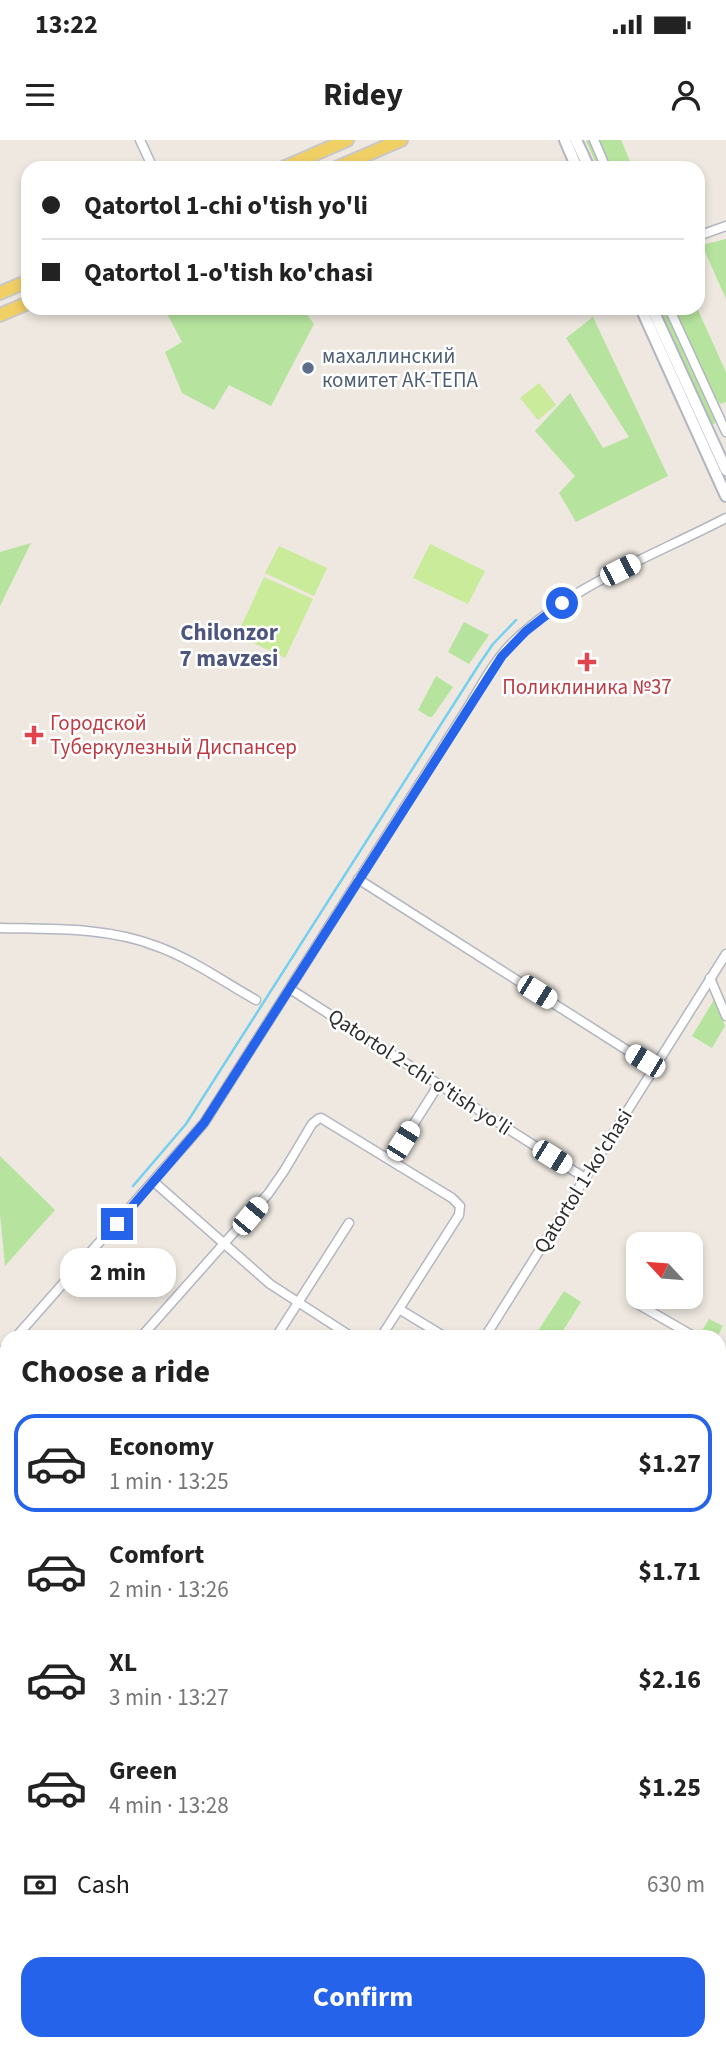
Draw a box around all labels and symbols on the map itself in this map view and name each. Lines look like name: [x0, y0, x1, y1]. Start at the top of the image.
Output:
place label: махаллинский комитет АК-ТЕПА: [322, 341, 478, 395]
marker: махаллинский комитет АК-ТЕПА: [300, 360, 316, 376]
car: [597, 551, 644, 589]
route start: [546, 587, 578, 619]
district label: Chilonzor 7 mavzesi: [180, 616, 279, 675]
marker: Поликлиника №37: [577, 652, 597, 672]
place label: Поликлиника №37: [502, 672, 672, 702]
place label: Городской Туберкулезный Диспансер: [50, 708, 297, 762]
marker: Городской Туберкулезный Диспансер: [24, 725, 44, 745]
car: [514, 972, 561, 1012]
street label: Qatortol 2-chi o'tish yo'li: [322, 1001, 518, 1143]
car: [622, 1041, 669, 1081]
street label: Qatortol 1-ko'chasi: [526, 1103, 640, 1259]
car: [383, 1118, 424, 1164]
car: [529, 1137, 576, 1177]
car: [229, 1193, 272, 1239]
route end: [101, 1208, 133, 1240]
north arrow: [626, 1232, 704, 1309]
callout: 2 min: [59, 1248, 175, 1298]

